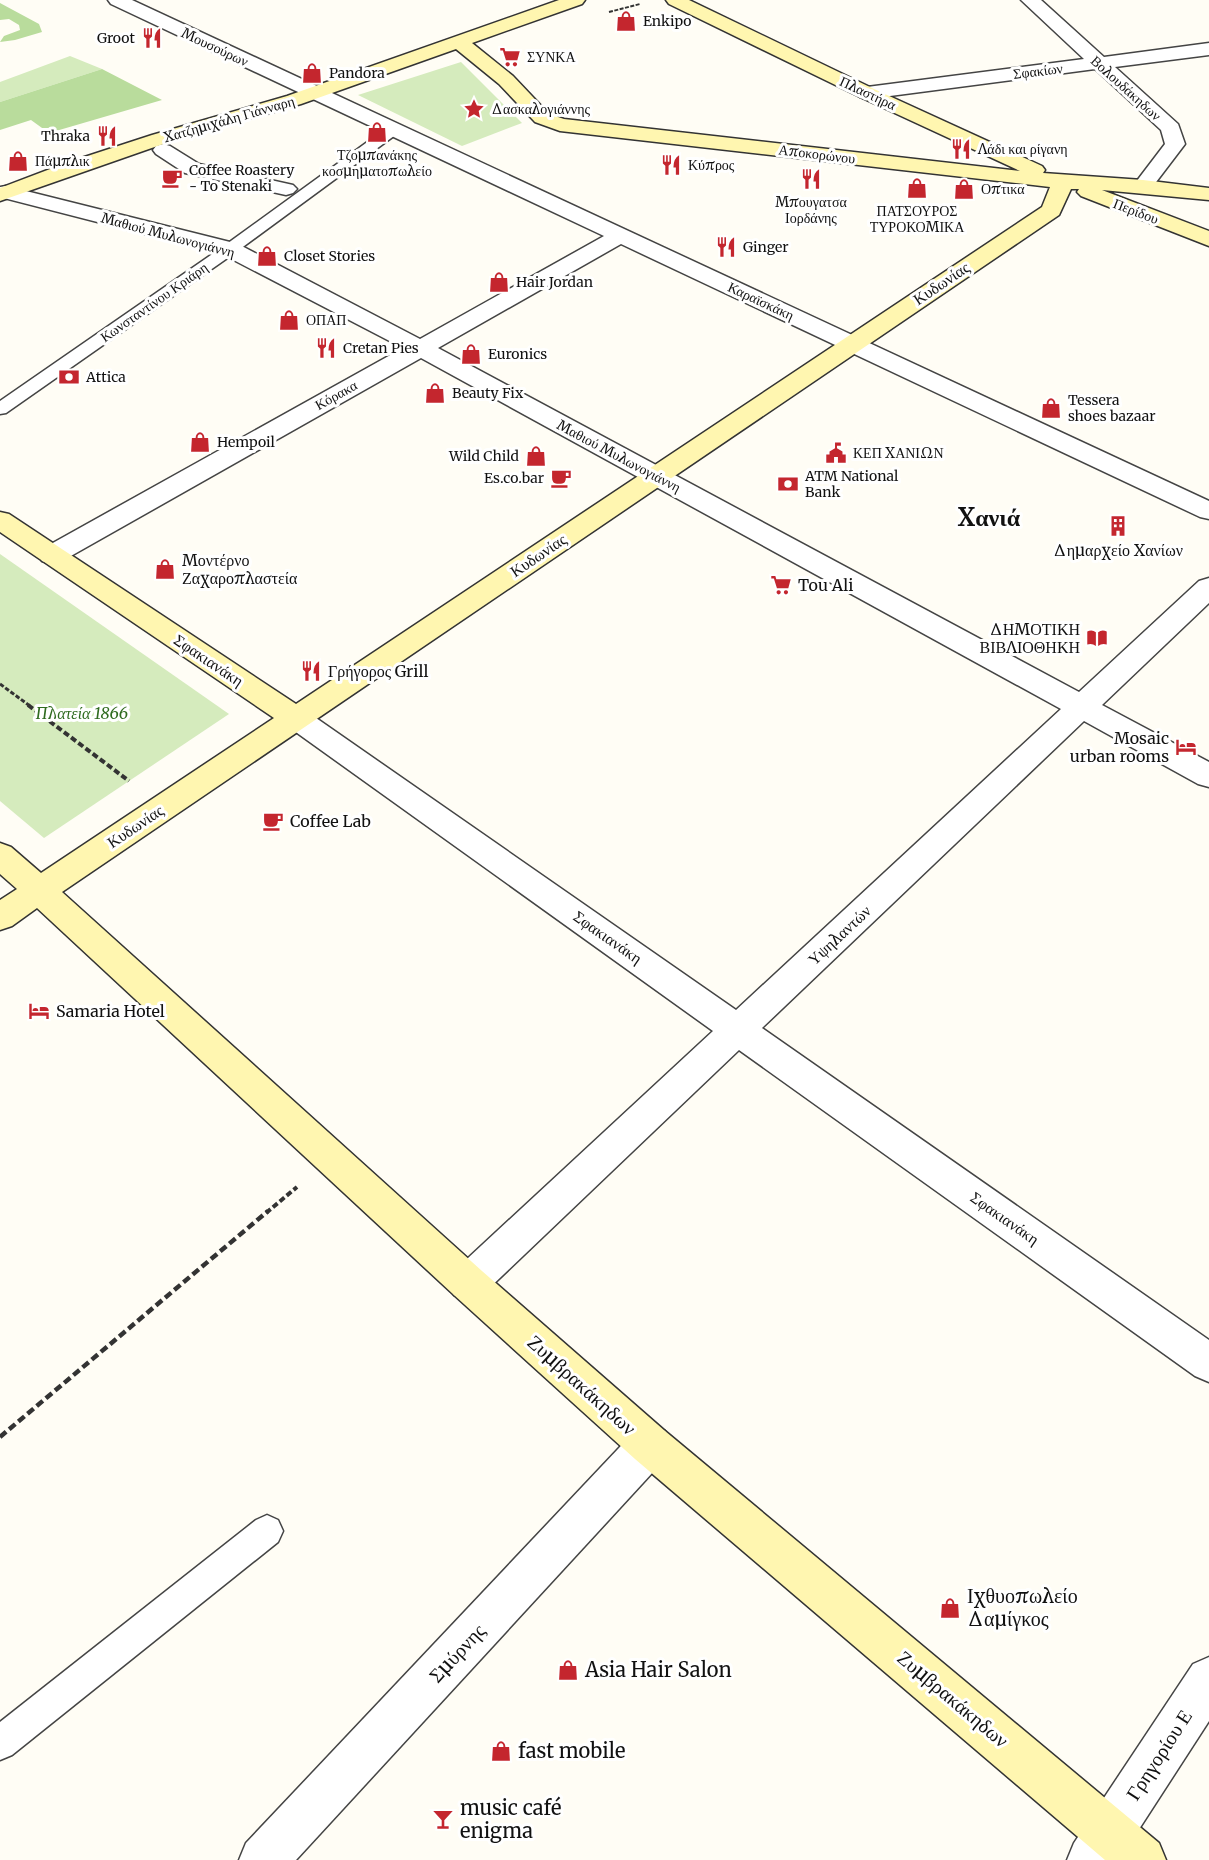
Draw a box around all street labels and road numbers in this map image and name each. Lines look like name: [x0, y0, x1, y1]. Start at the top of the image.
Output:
street label: Μουσούρων: [179, 24, 251, 70]
street label: Βολουδάκηδων: [1087, 52, 1165, 124]
street label: Σφακίων: [1012, 59, 1064, 83]
street label: Πλαστήρα: [837, 72, 900, 114]
street label: Χατζημιχάλη Γιάνναρη: [161, 92, 297, 146]
street label: Αποκορώνου: [778, 140, 856, 168]
street label: Περίδου: [1111, 194, 1161, 228]
street label: Μαθιού Μυλωνογιάννη: [99, 208, 237, 262]
street label: Κυδωνίας: [909, 257, 974, 309]
street label: Κωνσταντίνου Κριάρη: [97, 258, 211, 346]
street label: Καραϊσκάκη: [725, 278, 797, 324]
street label: Κόρακα: [312, 376, 361, 414]
street label: Μαθιού Μυλωνογιάννη: [554, 416, 684, 496]
street label: Κυδωνίας: [506, 529, 571, 581]
street label: Σφακιανάκη: [170, 629, 248, 691]
street label: Κυδωνίας: [103, 800, 168, 852]
street label: Υψηλαντών: [803, 901, 875, 969]
street label: Σφακιανάκη: [570, 906, 646, 968]
street label: Σφακιανάκη: [967, 1187, 1043, 1249]
street label: Ζυμβρακάκηδων: [523, 1329, 642, 1440]
street label: Σμύρνης: [423, 1618, 490, 1687]
street label: Ζυμβρακάκηδων: [893, 1645, 1014, 1752]
street label: Γρηγορίου Ε: [1120, 1705, 1197, 1805]

